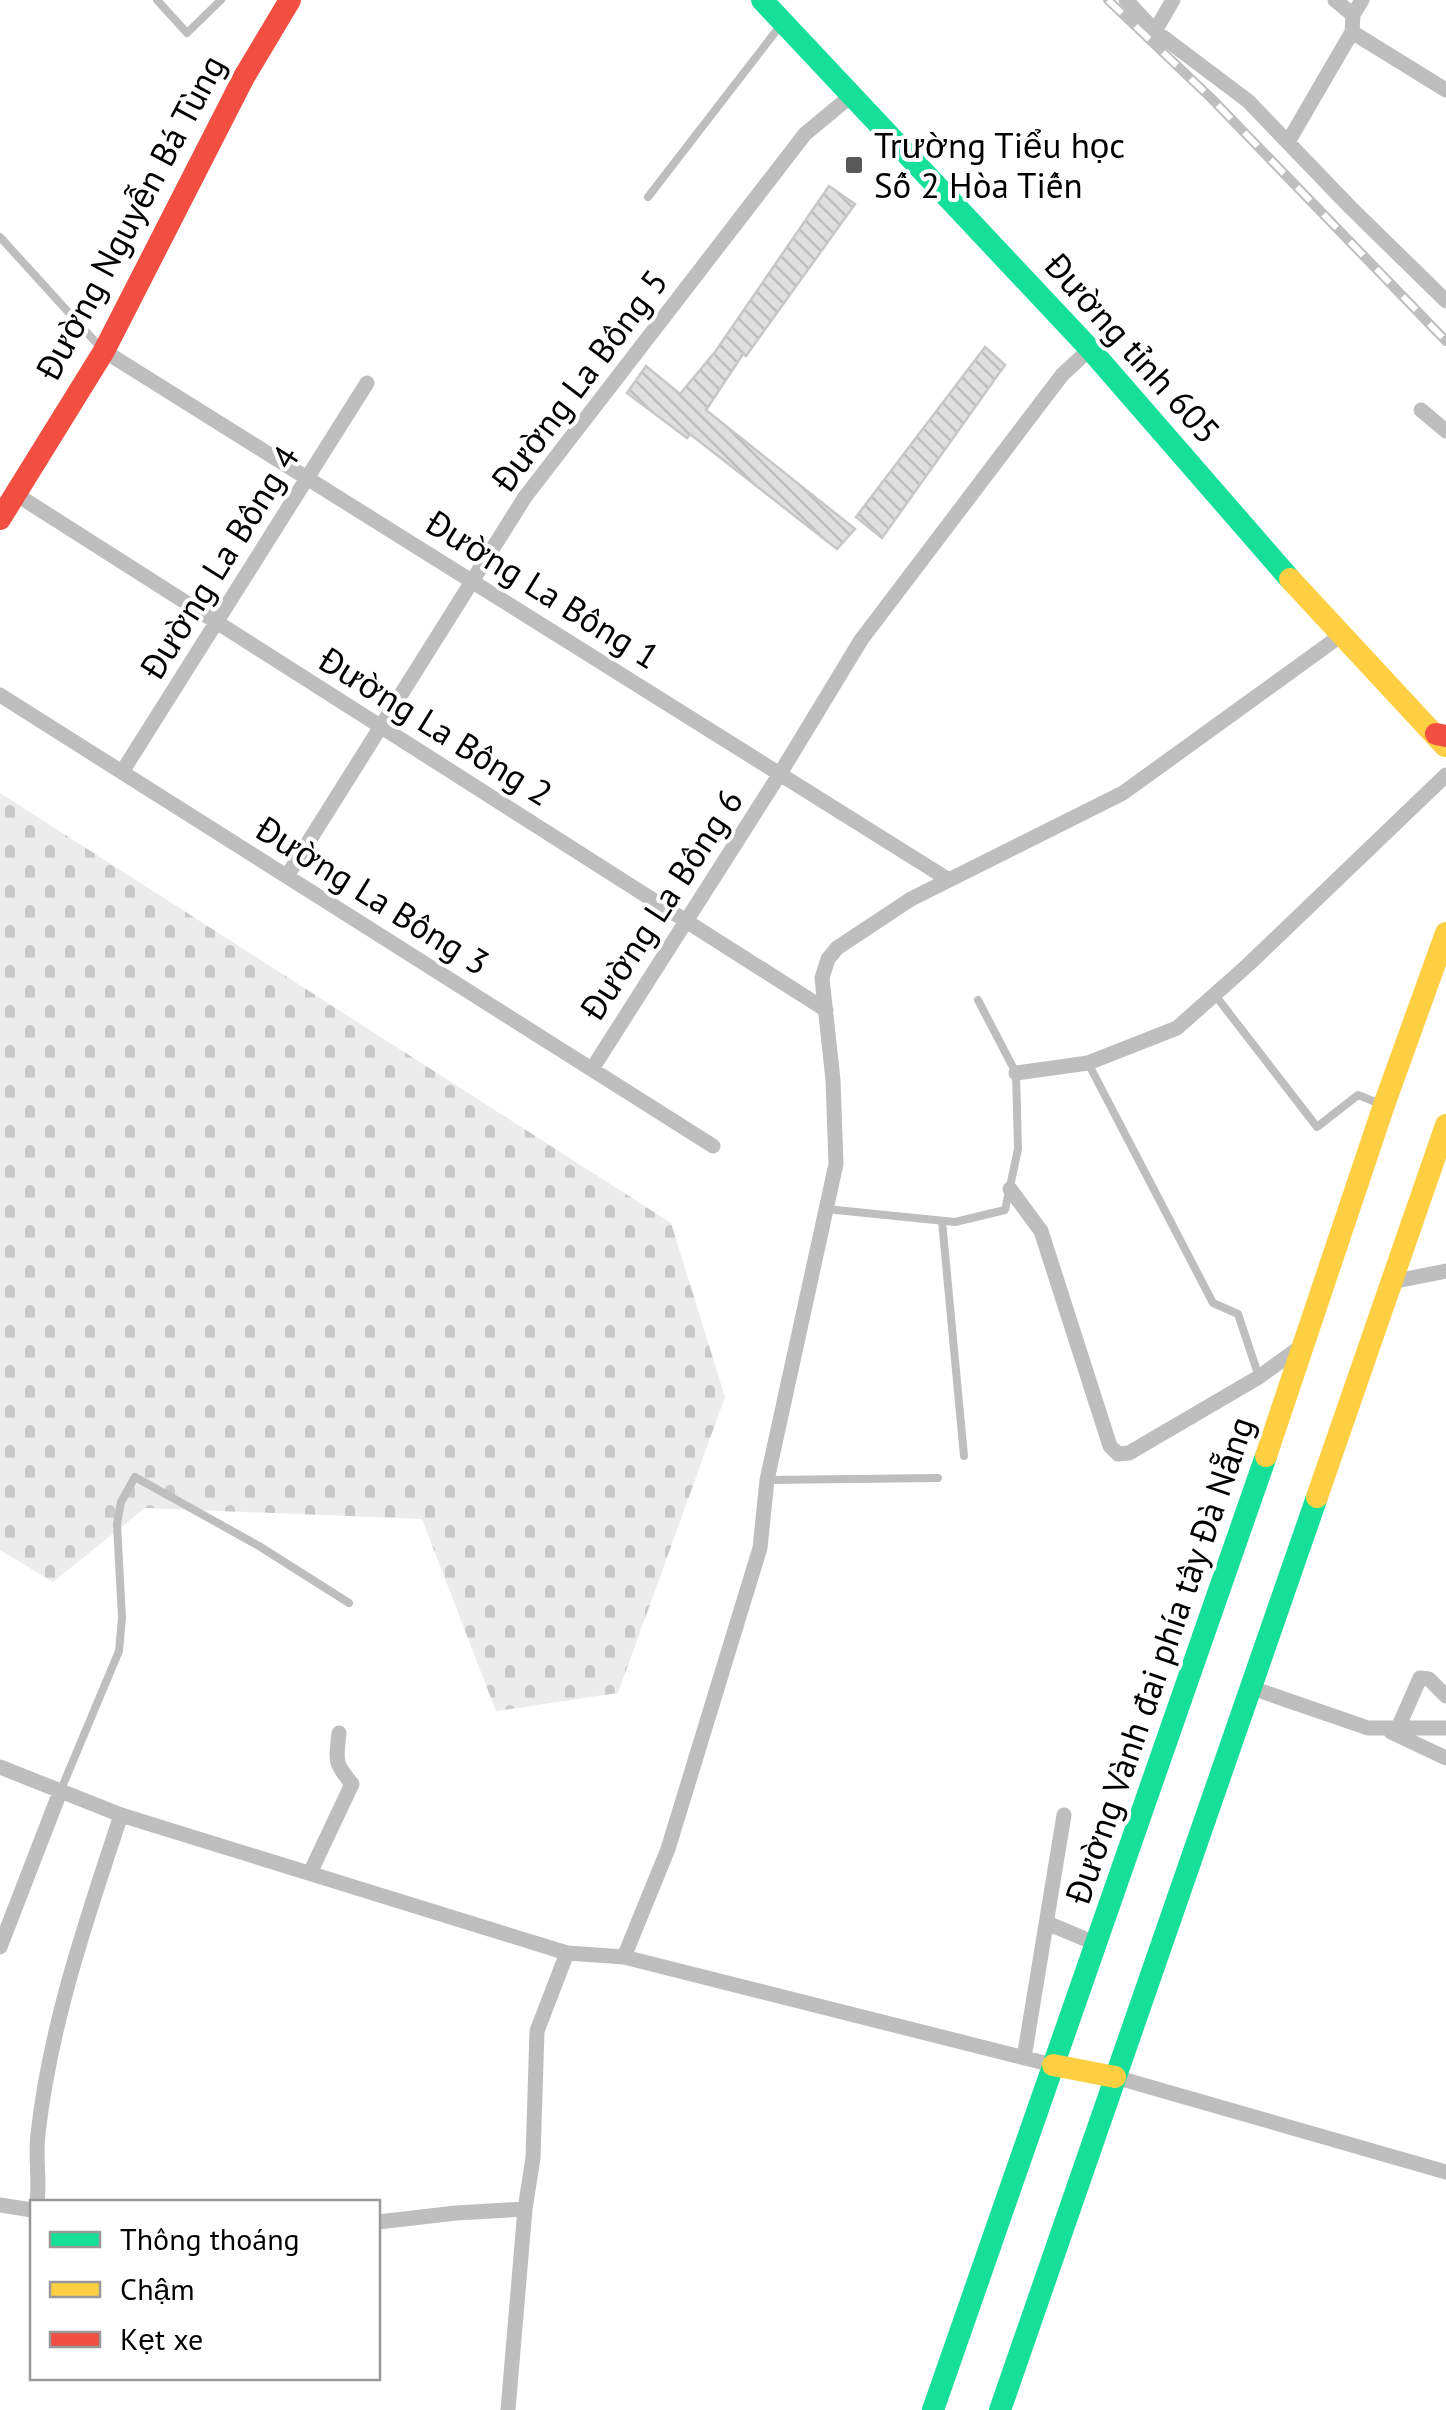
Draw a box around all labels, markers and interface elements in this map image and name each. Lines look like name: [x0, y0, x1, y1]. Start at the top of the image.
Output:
street label: Đường Nguyễn Bá Tùng: [24, 46, 235, 388]
place label: Trường Tiểu học Số 2 Hòa Tiến: [874, 122, 1125, 208]
marker: Trường Tiểu học Số 2 Hòa Tiến: [843, 154, 865, 176]
street label: Đường tỉnh 605: [1035, 242, 1231, 453]
street label: Đường La Bông 5: [480, 260, 678, 501]
street label: Đường La Bông 4: [128, 437, 309, 688]
street label: Đường La Bông 1: [417, 498, 668, 679]
street label: Đường La Bông 2: [310, 635, 561, 816]
street label: Đường La Bông 6: [569, 780, 753, 1029]
street label: Đường La Bông 3: [247, 804, 498, 985]
street label: Đường Vành đai phía tây Đà Nẵng: [1054, 1410, 1264, 1911]
legend: [30, 2200, 380, 2380]
text: Thông thoáng: [120, 2219, 300, 2258]
text: Chậm: [120, 2269, 195, 2308]
text: Kẹt xe: [120, 2319, 203, 2358]

